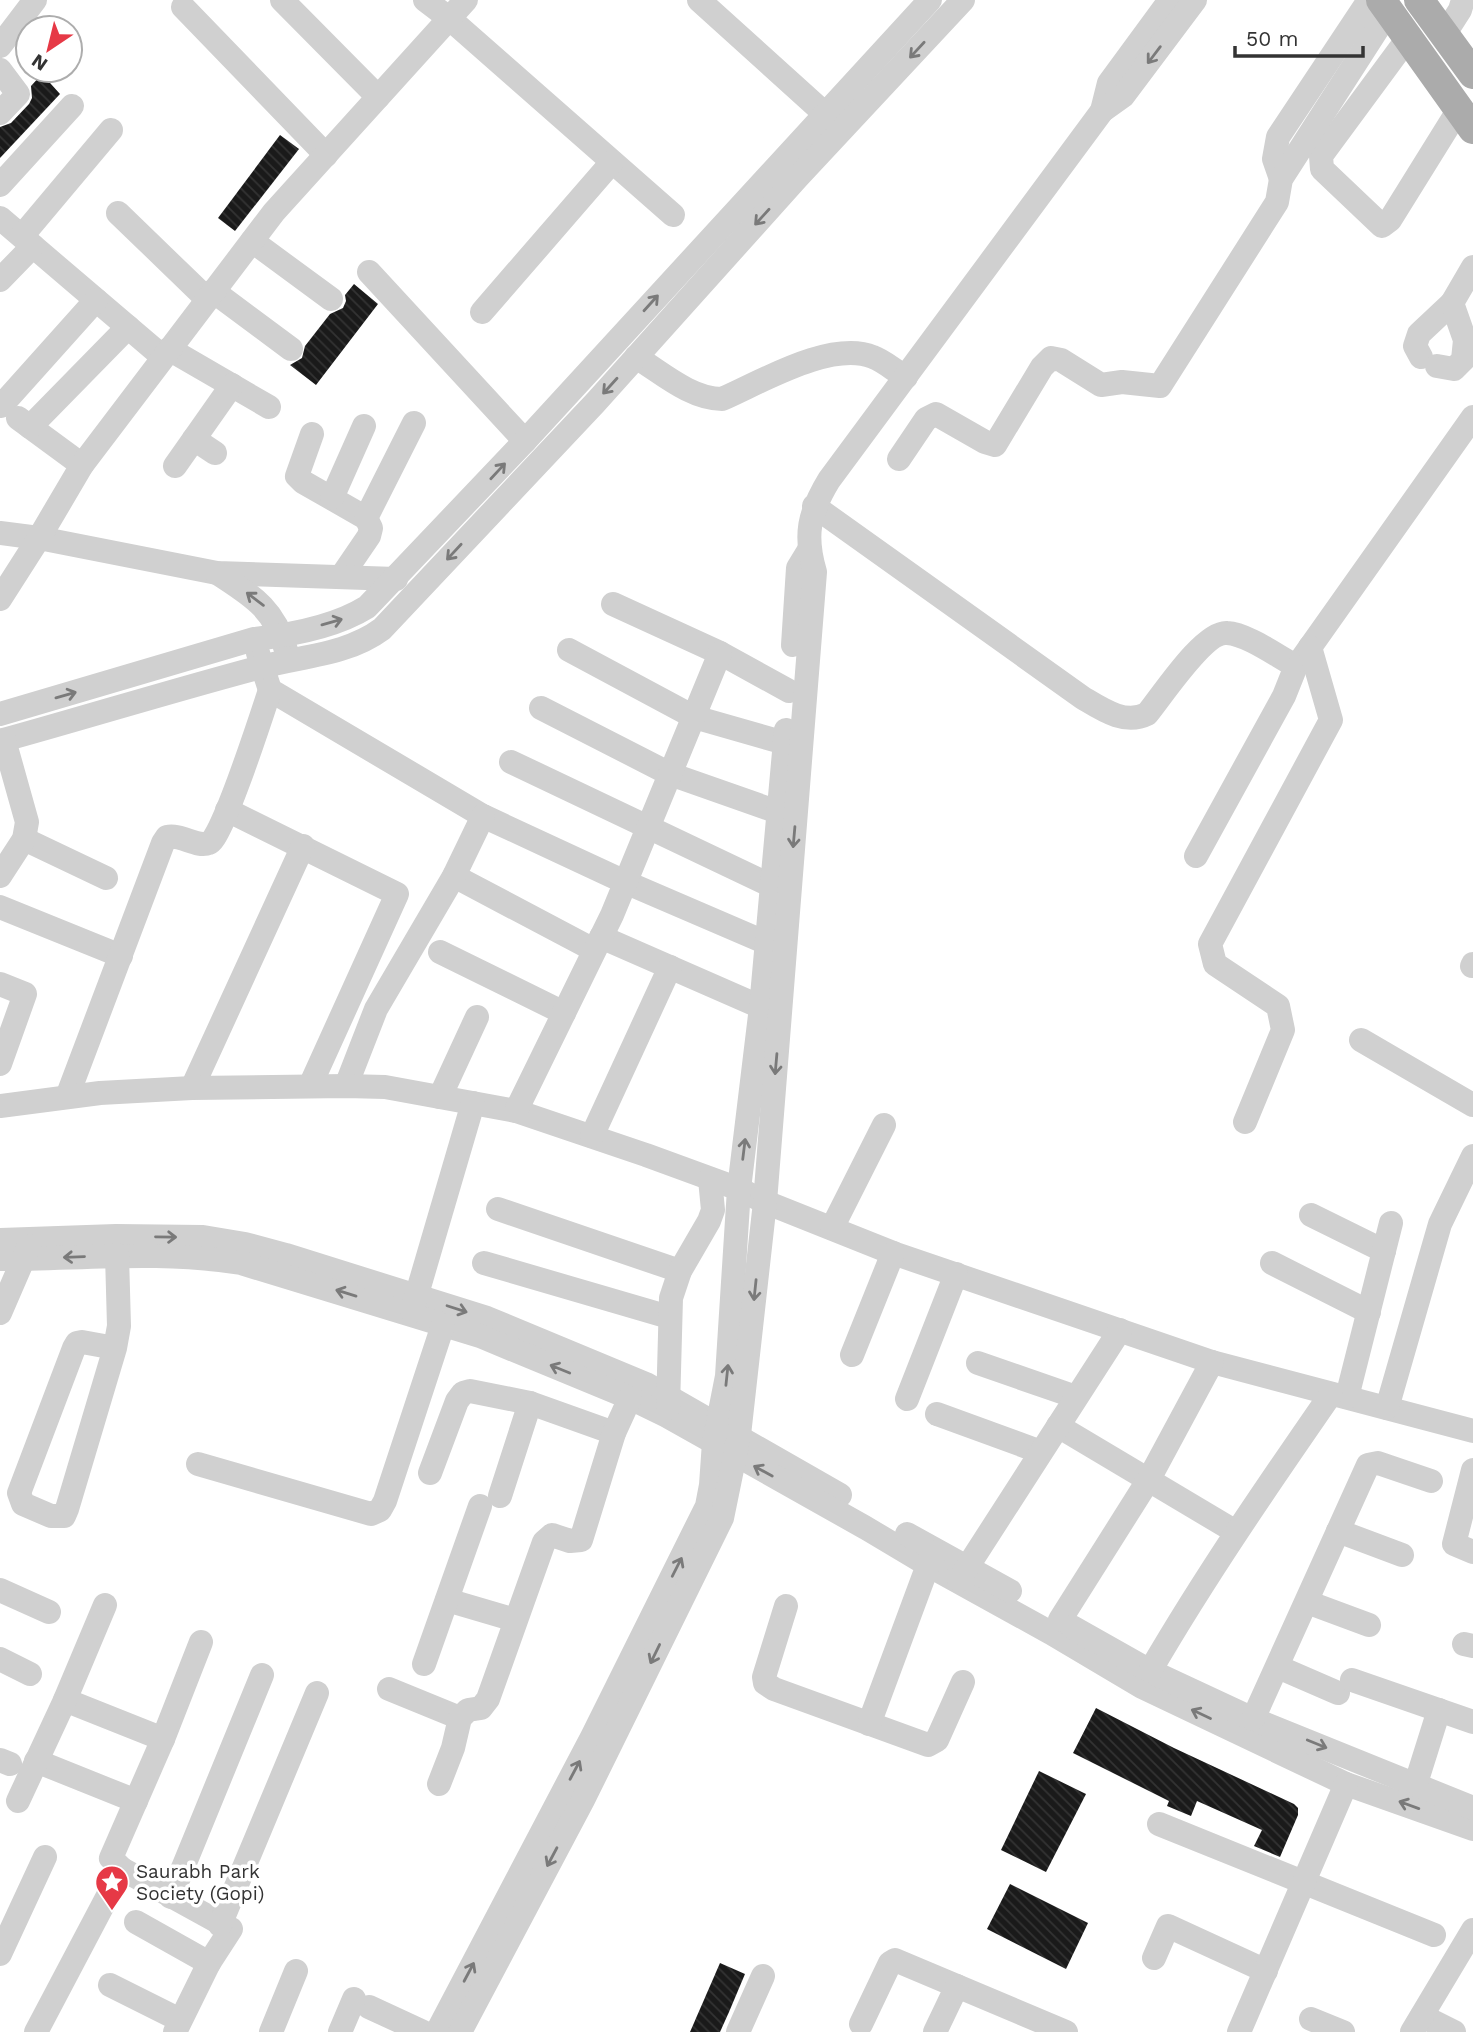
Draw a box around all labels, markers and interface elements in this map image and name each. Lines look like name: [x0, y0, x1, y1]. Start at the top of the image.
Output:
north arrow: [14, 14, 84, 84]
scale bar: [1235, 14, 1363, 58]
text: 50 m: [1246, 26, 1298, 51]
one-way arrow: [908, 41, 925, 58]
one-way arrow: [1147, 45, 1162, 64]
text: N: [27, 49, 52, 76]
one-way arrow: [754, 208, 770, 226]
one-way arrow: [643, 294, 659, 312]
one-way arrow: [602, 377, 618, 395]
one-way arrow: [489, 463, 506, 480]
one-way arrow: [446, 543, 463, 560]
one-way arrow: [246, 592, 265, 607]
one-way arrow: [320, 615, 343, 628]
one-way arrow: [54, 687, 76, 700]
one-way arrow: [787, 825, 800, 848]
one-way arrow: [769, 1052, 782, 1075]
one-way arrow: [737, 1138, 750, 1160]
one-way arrow: [154, 1230, 177, 1244]
one-way arrow: [63, 1250, 86, 1263]
one-way arrow: [749, 1279, 762, 1301]
one-way arrow: [335, 1286, 357, 1299]
one-way arrow: [446, 1303, 468, 1316]
one-way arrow: [549, 1362, 571, 1375]
one-way arrow: [720, 1364, 733, 1387]
one-way arrow: [753, 1464, 774, 1477]
one-way arrow: [671, 1557, 685, 1578]
one-way arrow: [648, 1643, 662, 1663]
one-way arrow: [1191, 1707, 1212, 1721]
one-way arrow: [1305, 1738, 1327, 1751]
one-way arrow: [568, 1760, 582, 1781]
one-way arrow: [1399, 1798, 1421, 1810]
one-way arrow: [545, 1846, 559, 1866]
place label: Saurabh Park Society (Gopi): [136, 1860, 264, 1905]
place icon: Saurabh Park Society (Gopi): [93, 1863, 131, 1912]
one-way arrow: [462, 1962, 476, 1982]

